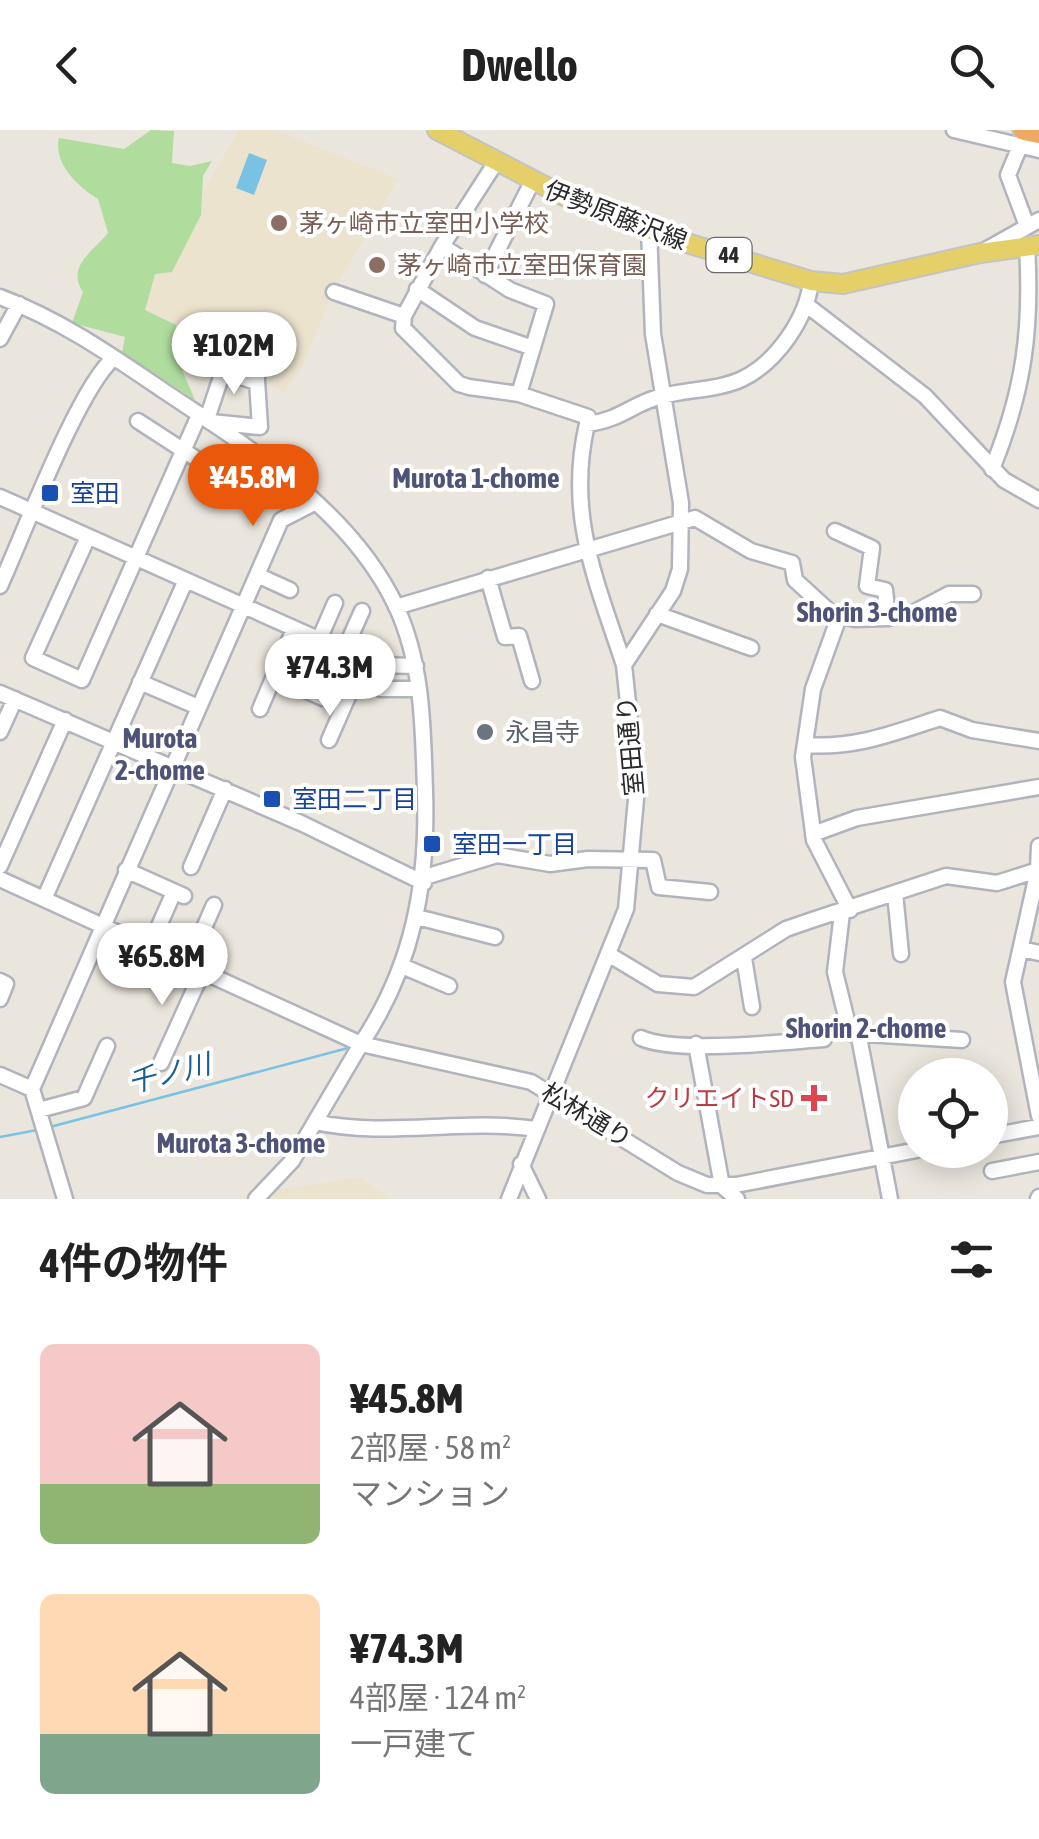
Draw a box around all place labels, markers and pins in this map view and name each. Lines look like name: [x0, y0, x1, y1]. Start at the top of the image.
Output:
place label: 茅ヶ崎市立室田小学校: [299, 209, 549, 237]
marker: 茅ヶ崎市立室田小学校: [268, 212, 290, 234]
place label: 茅ヶ崎市立室田保育園: [397, 251, 647, 279]
marker: 茅ヶ崎市立室田保育園: [366, 254, 388, 276]
pin: ¥102M: [164, 312, 304, 397]
pin: ¥45.8M: [172, 444, 334, 529]
place label: 室田: [70, 479, 120, 507]
marker: 室田: [39, 482, 61, 504]
pin: ¥74.3M: [249, 634, 411, 719]
place label: 永昌寺: [505, 718, 580, 746]
marker: 永昌寺: [474, 721, 496, 743]
place label: 室田二丁目: [292, 785, 417, 813]
marker: 室田二丁目: [261, 788, 283, 810]
place label: 室田一丁目: [452, 830, 577, 858]
marker: 室田一丁目: [421, 833, 443, 855]
pin: ¥65.8M: [81, 923, 243, 1008]
place label: クリエイトSD: [644, 1084, 794, 1112]
marker: クリエイトSD: [803, 1087, 825, 1109]

